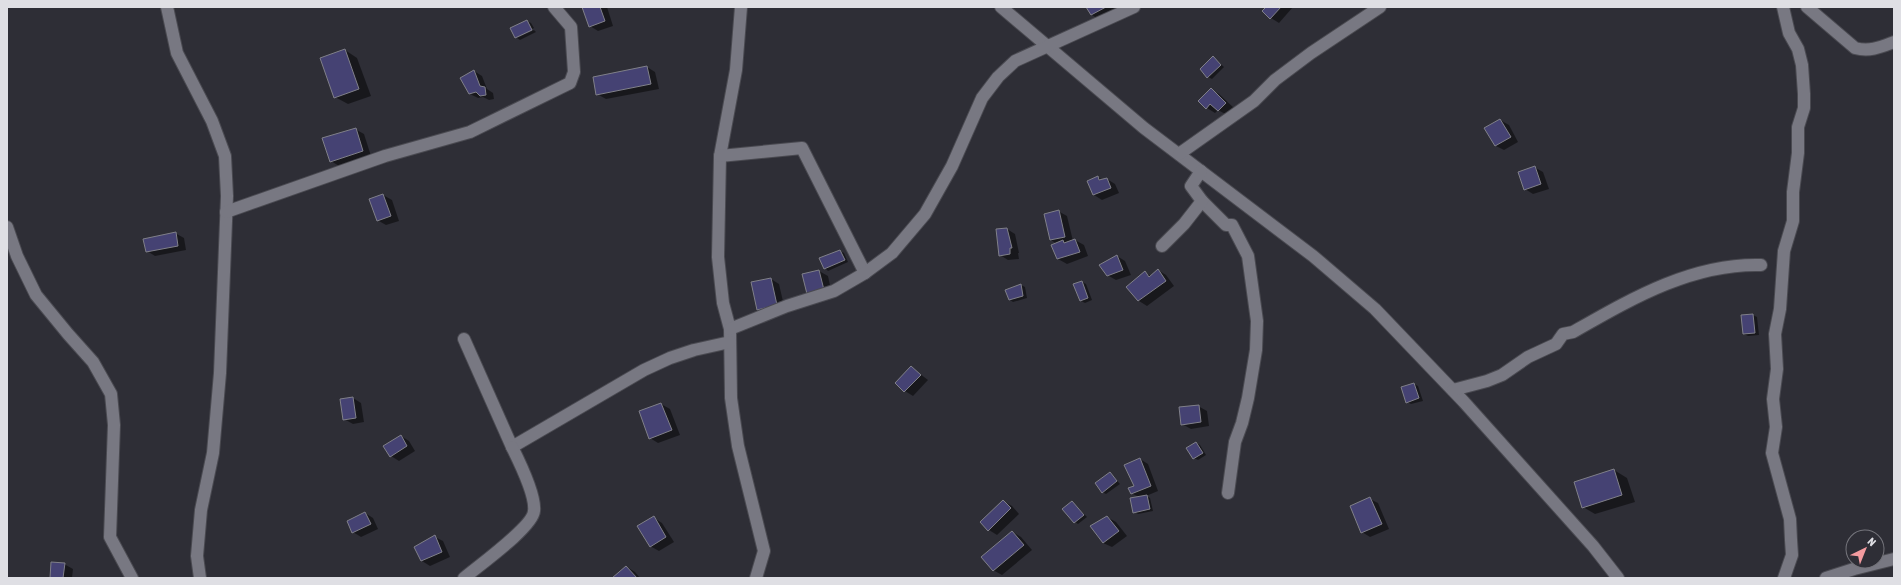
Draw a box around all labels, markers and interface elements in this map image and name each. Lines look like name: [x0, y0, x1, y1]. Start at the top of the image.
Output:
north arrow: [1845, 529, 1885, 569]
text: N: [1865, 535, 1878, 548]

